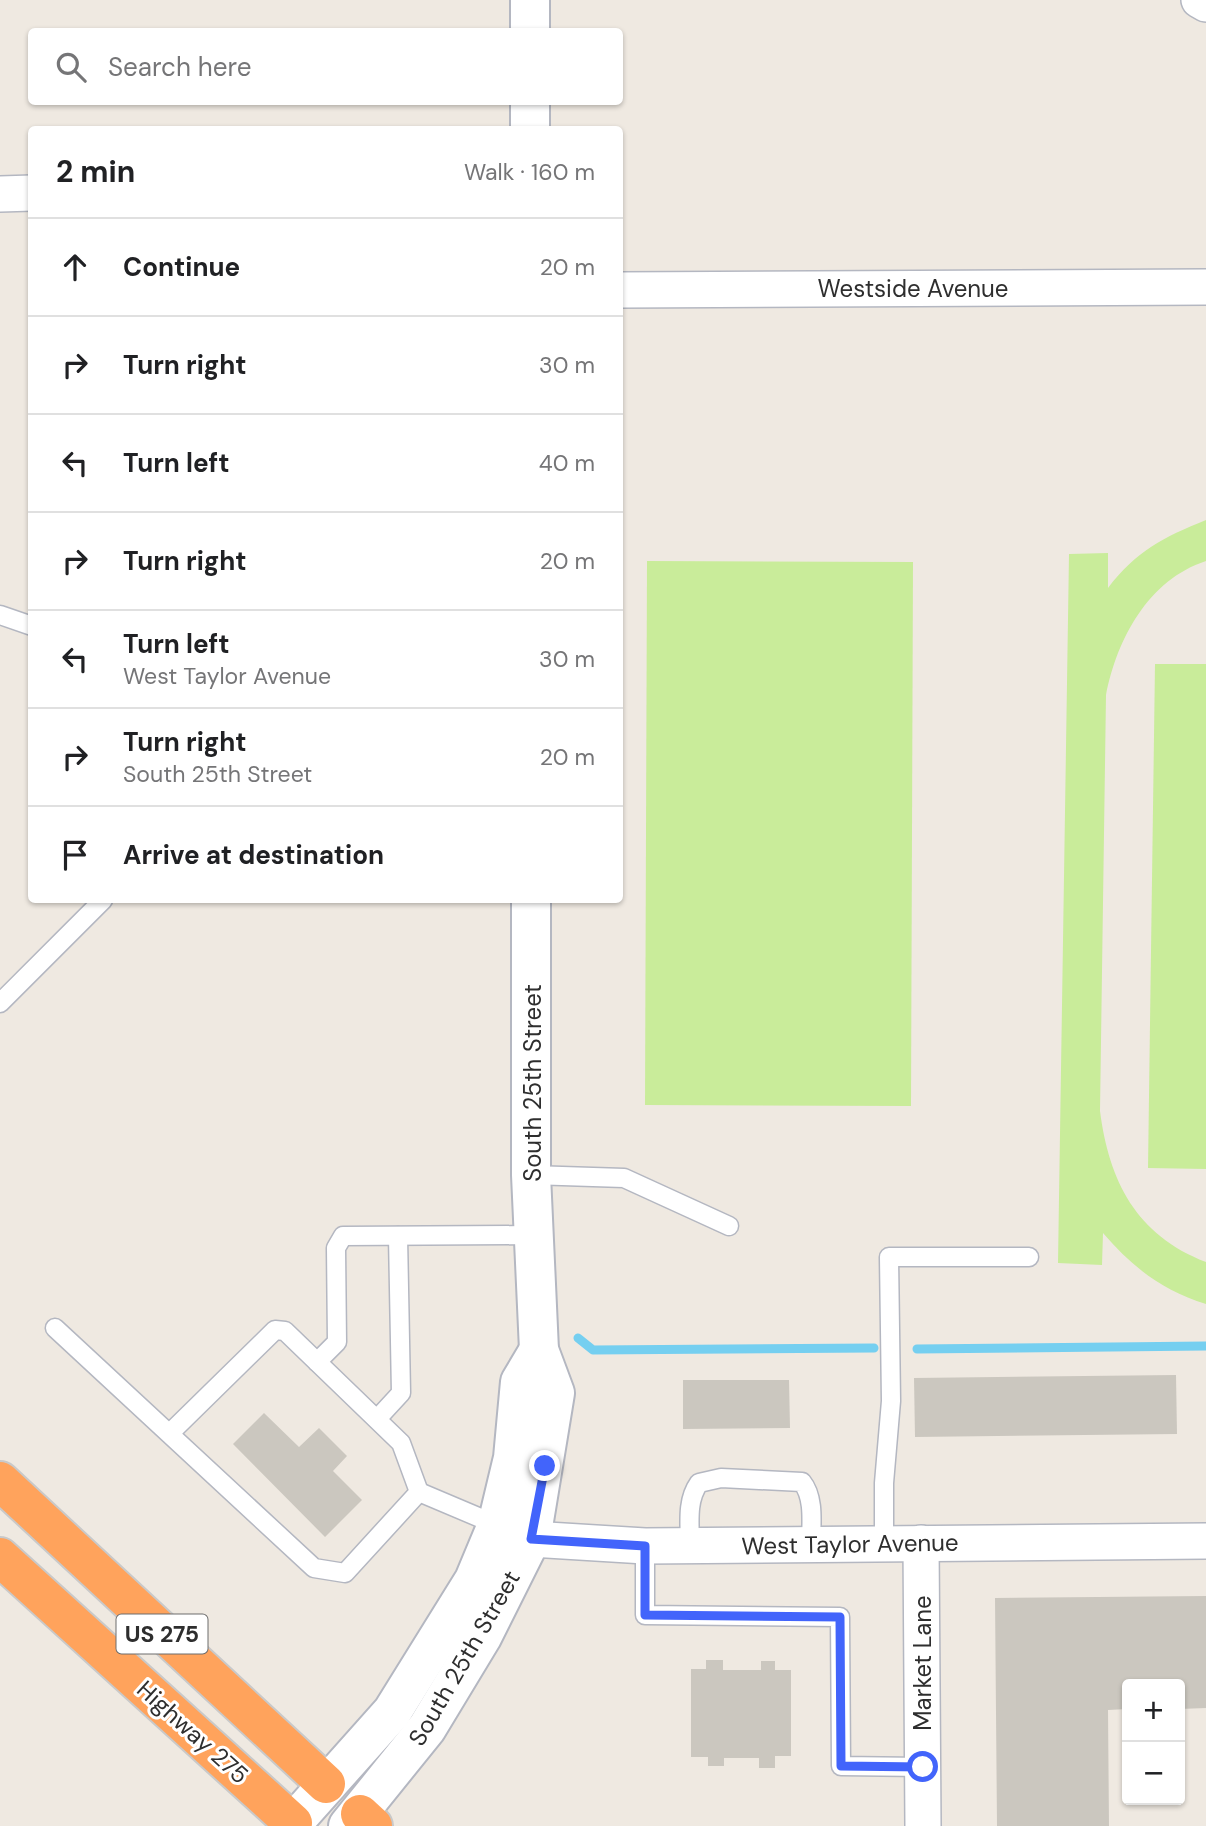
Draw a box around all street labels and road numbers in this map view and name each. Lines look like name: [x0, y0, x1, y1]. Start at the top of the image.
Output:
street label: Westside Avenue: [818, 273, 1009, 304]
street label: South 25th Street: [517, 984, 548, 1182]
street label: West Taylor Avenue: [741, 1527, 959, 1561]
street label: South 25th Street: [401, 1565, 527, 1751]
street label: Market Lane: [907, 1595, 938, 1731]
road number: US 275: [116, 1614, 208, 1653]
street label: Highway 275: [131, 1674, 255, 1790]

